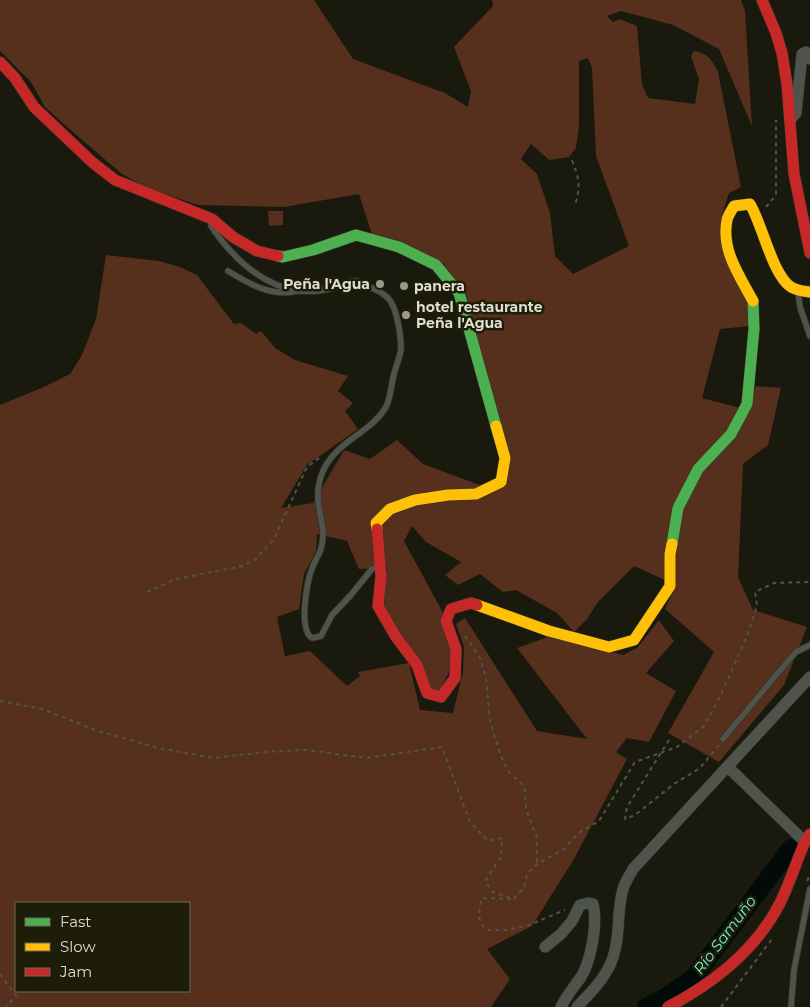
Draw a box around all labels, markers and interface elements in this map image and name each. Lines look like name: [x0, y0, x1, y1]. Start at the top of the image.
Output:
place label: Peña l'Agua: [283, 275, 370, 293]
place label: panera: [414, 277, 465, 295]
marker: Peña l'Agua: [374, 278, 386, 290]
marker: panera: [398, 280, 410, 292]
place label: hotel restaurante Peña l'Agua: [416, 298, 543, 332]
marker: hotel restaurante Peña l'Agua: [400, 309, 412, 321]
water label: Río Samuño: [689, 892, 760, 978]
legend: [15, 902, 190, 992]
text: Fast: [60, 912, 91, 931]
text: Slow: [60, 937, 96, 956]
text: Jam: [59, 962, 92, 981]

